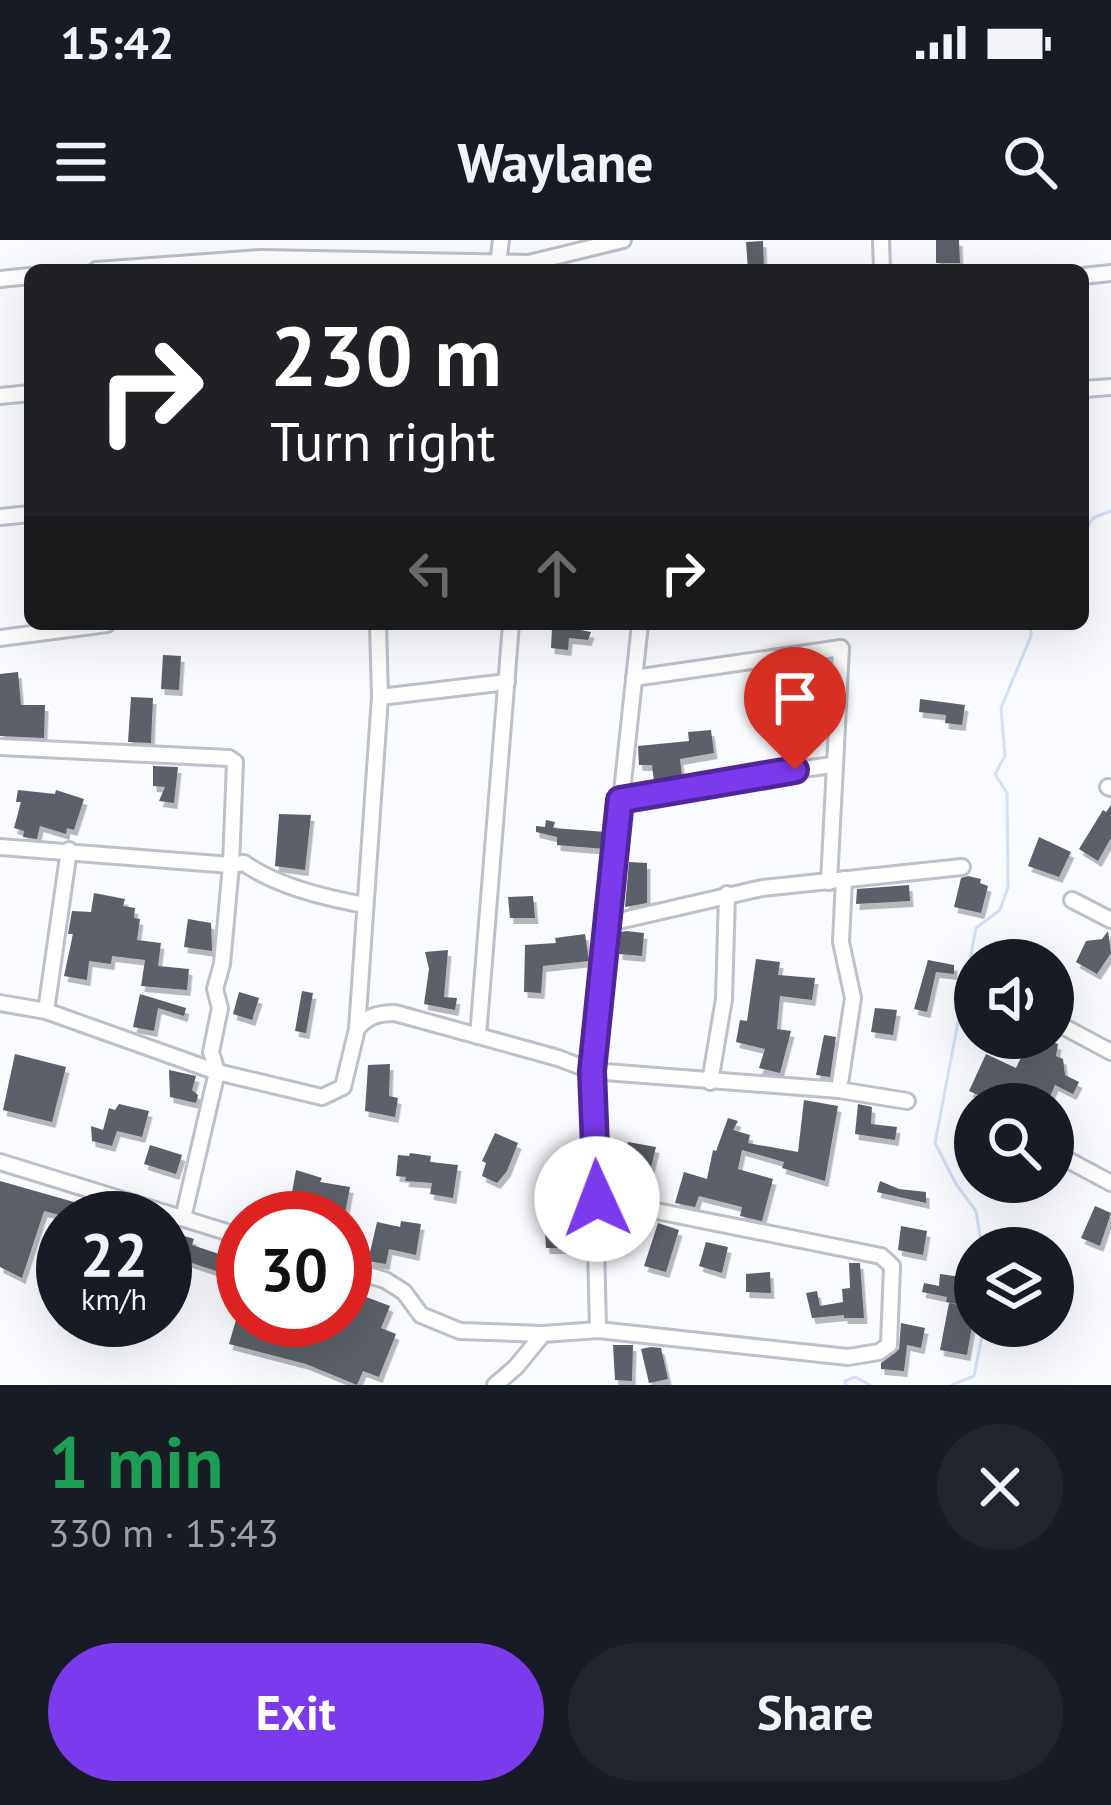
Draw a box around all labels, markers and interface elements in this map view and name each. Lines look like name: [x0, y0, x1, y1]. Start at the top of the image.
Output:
text: 15:42: [60, 13, 174, 71]
text: Waylane: [457, 127, 654, 197]
icon: menu: [48, 129, 114, 195]
icon: search: [997, 129, 1063, 195]
text: 230 m: [270, 300, 502, 409]
icon: right: [72, 312, 228, 468]
text: Turn right: [270, 406, 495, 476]
icon: left: [398, 540, 464, 606]
icon: ahead: [524, 540, 590, 606]
icon: right: [650, 540, 716, 606]
pin: [744, 647, 846, 770]
icon: arrive: [762, 665, 828, 731]
map controls: [954, 939, 1074, 1347]
button: sound: [954, 939, 1074, 1059]
button: search: [954, 1083, 1074, 1203]
position arrow: [534, 1136, 660, 1262]
speed limit sign: 30: [216, 1191, 372, 1347]
text: 22: [80, 1215, 148, 1293]
button: layers: [954, 1227, 1074, 1347]
text: km/h: [81, 1279, 147, 1318]
text: 1 min: [48, 1415, 224, 1508]
button: close: [937, 1424, 1063, 1550]
text: 330 m · 15:43: [48, 1507, 279, 1558]
button: Exit: [48, 1643, 544, 1781]
button: Share: [568, 1643, 1063, 1781]

